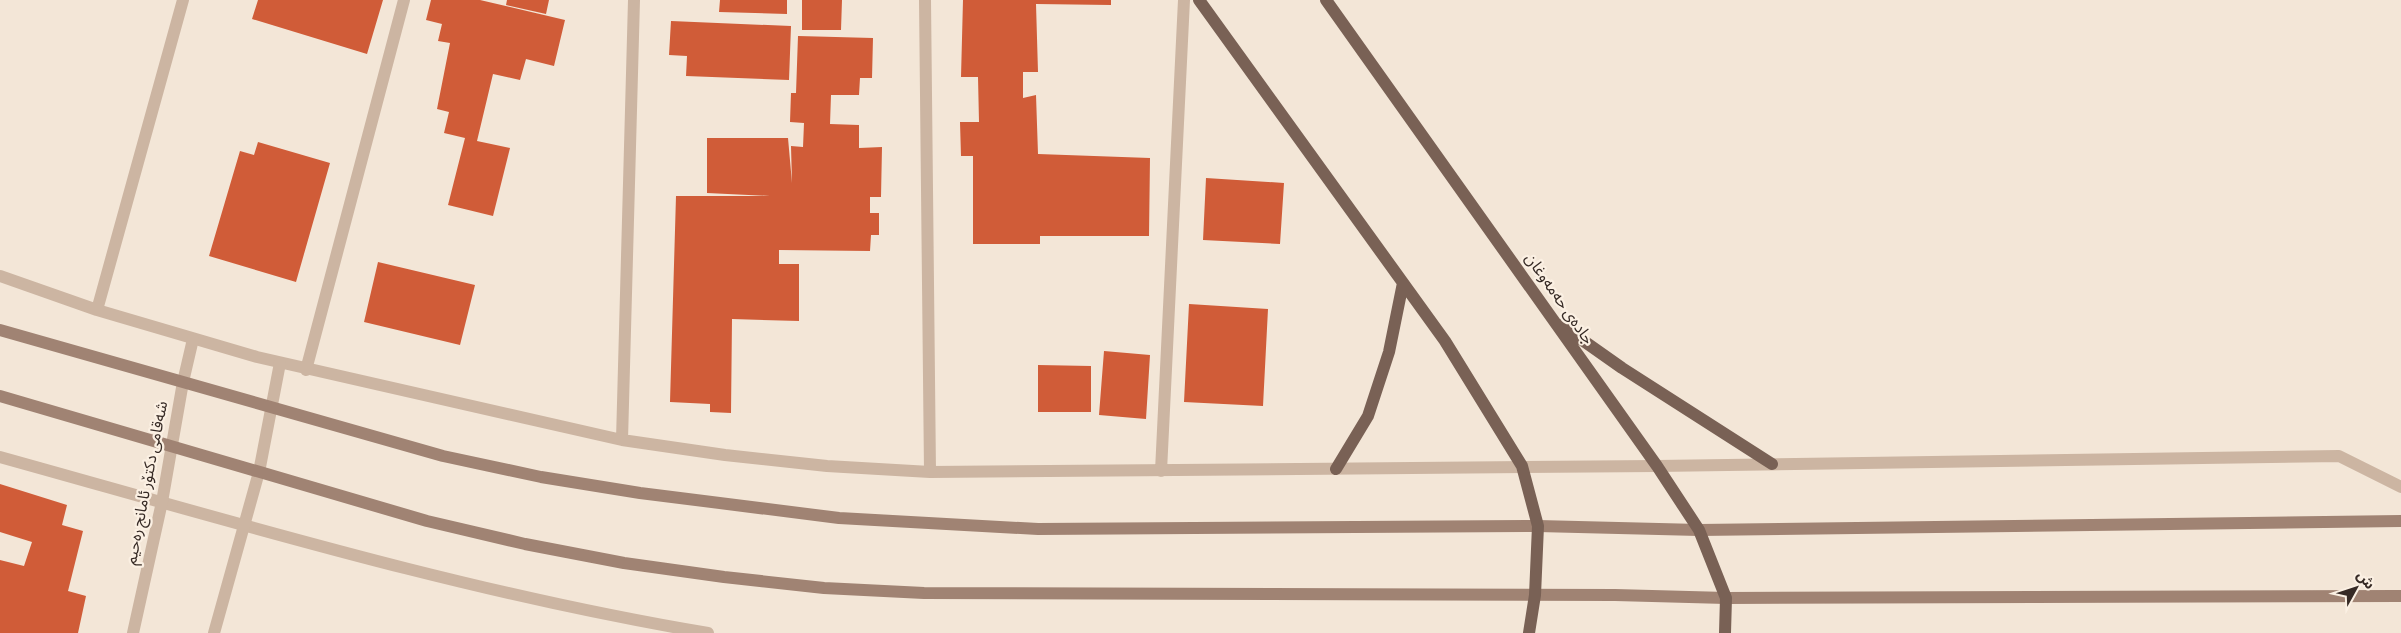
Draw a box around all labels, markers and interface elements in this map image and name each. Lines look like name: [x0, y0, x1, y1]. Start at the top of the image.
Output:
street label: جادەی حەمەوغان: [1521, 250, 1597, 348]
street label: شەقامی دکتۆر ئامانج رەحیم: [122, 400, 174, 567]
north arrow: [2331, 563, 2381, 613]
text: ش: [2353, 567, 2378, 593]

